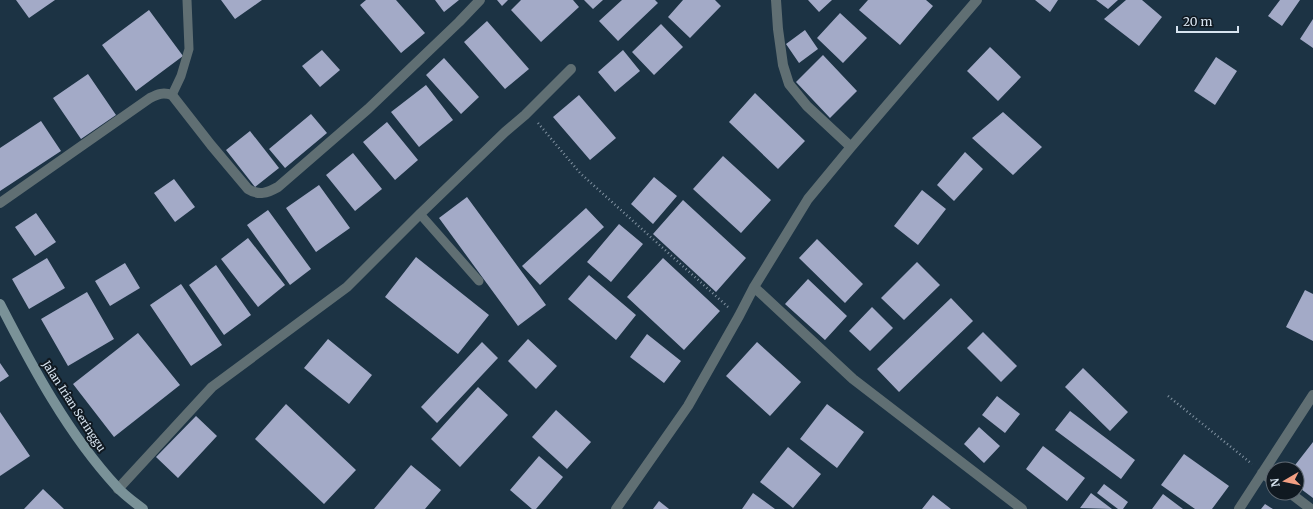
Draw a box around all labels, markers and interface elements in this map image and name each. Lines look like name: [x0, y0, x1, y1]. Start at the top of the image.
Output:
scale bar: [1177, 8, 1238, 34]
text: 20 m: [1183, 14, 1212, 29]
street label: Jalan Irian Seringgu: [39, 357, 109, 454]
north arrow: [1265, 461, 1305, 501]
text: N: [1267, 477, 1283, 488]

